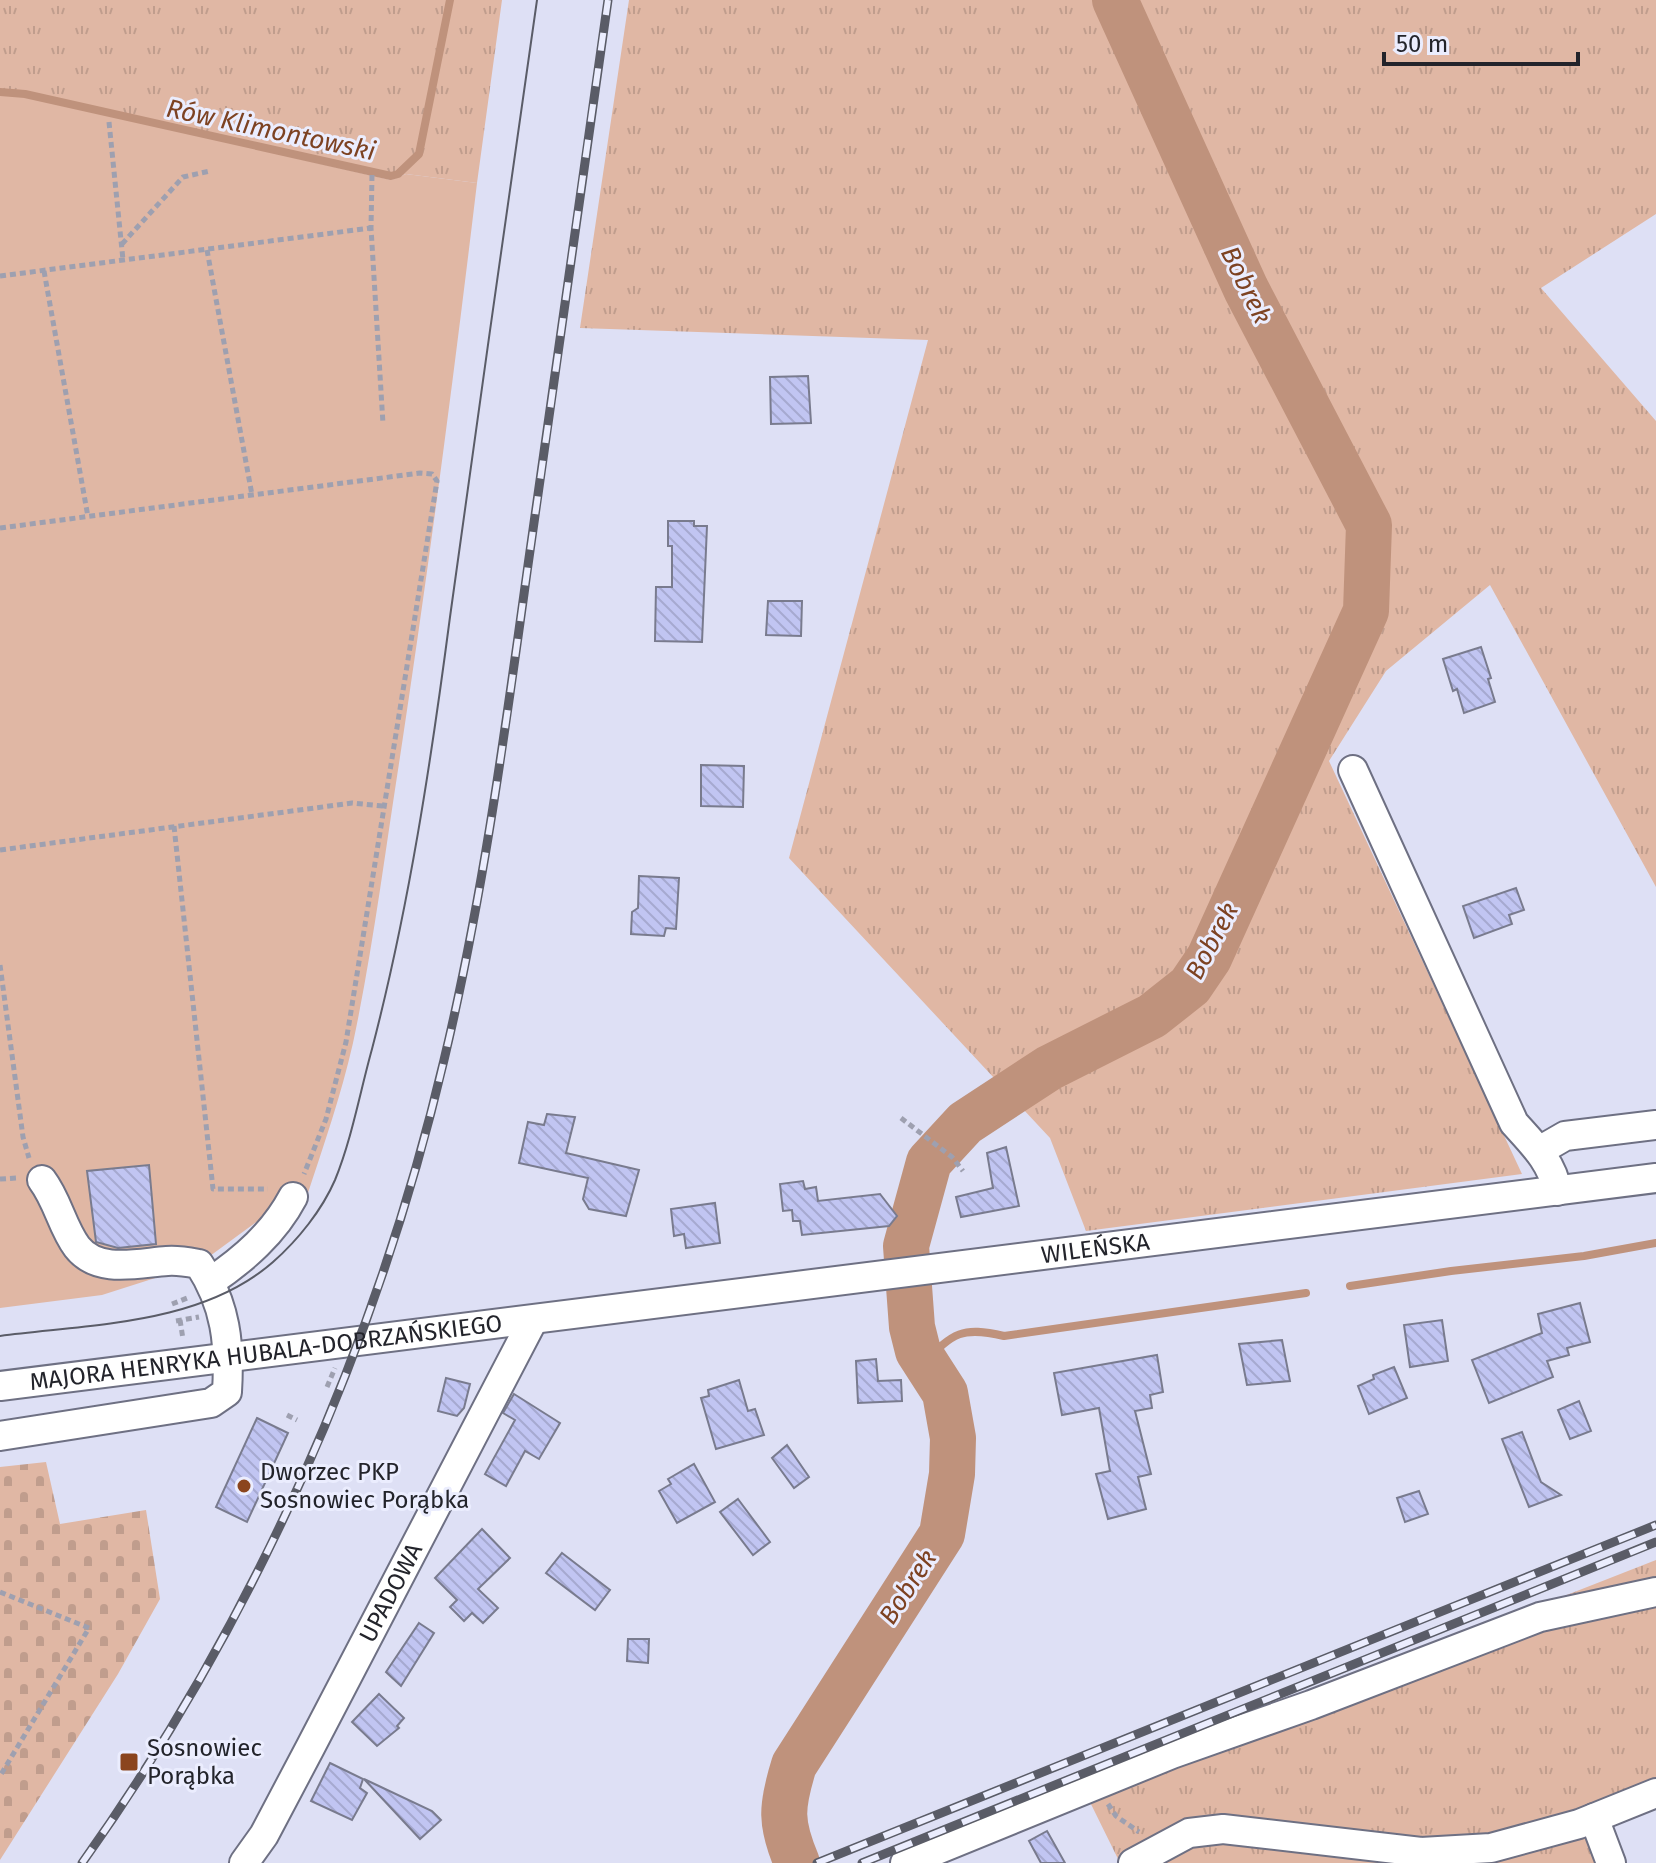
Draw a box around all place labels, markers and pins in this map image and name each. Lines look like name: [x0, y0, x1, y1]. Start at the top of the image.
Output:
place label: Dworzec PKP Sosnowiec Porąbka: [260, 1458, 469, 1514]
marker: Dworzec PKP Sosnowiec Porąbka: [235, 1477, 253, 1495]
place label: Sosnowiec Porąbka: [147, 1734, 262, 1790]
marker: Sosnowiec Porąbka: [118, 1751, 140, 1773]

